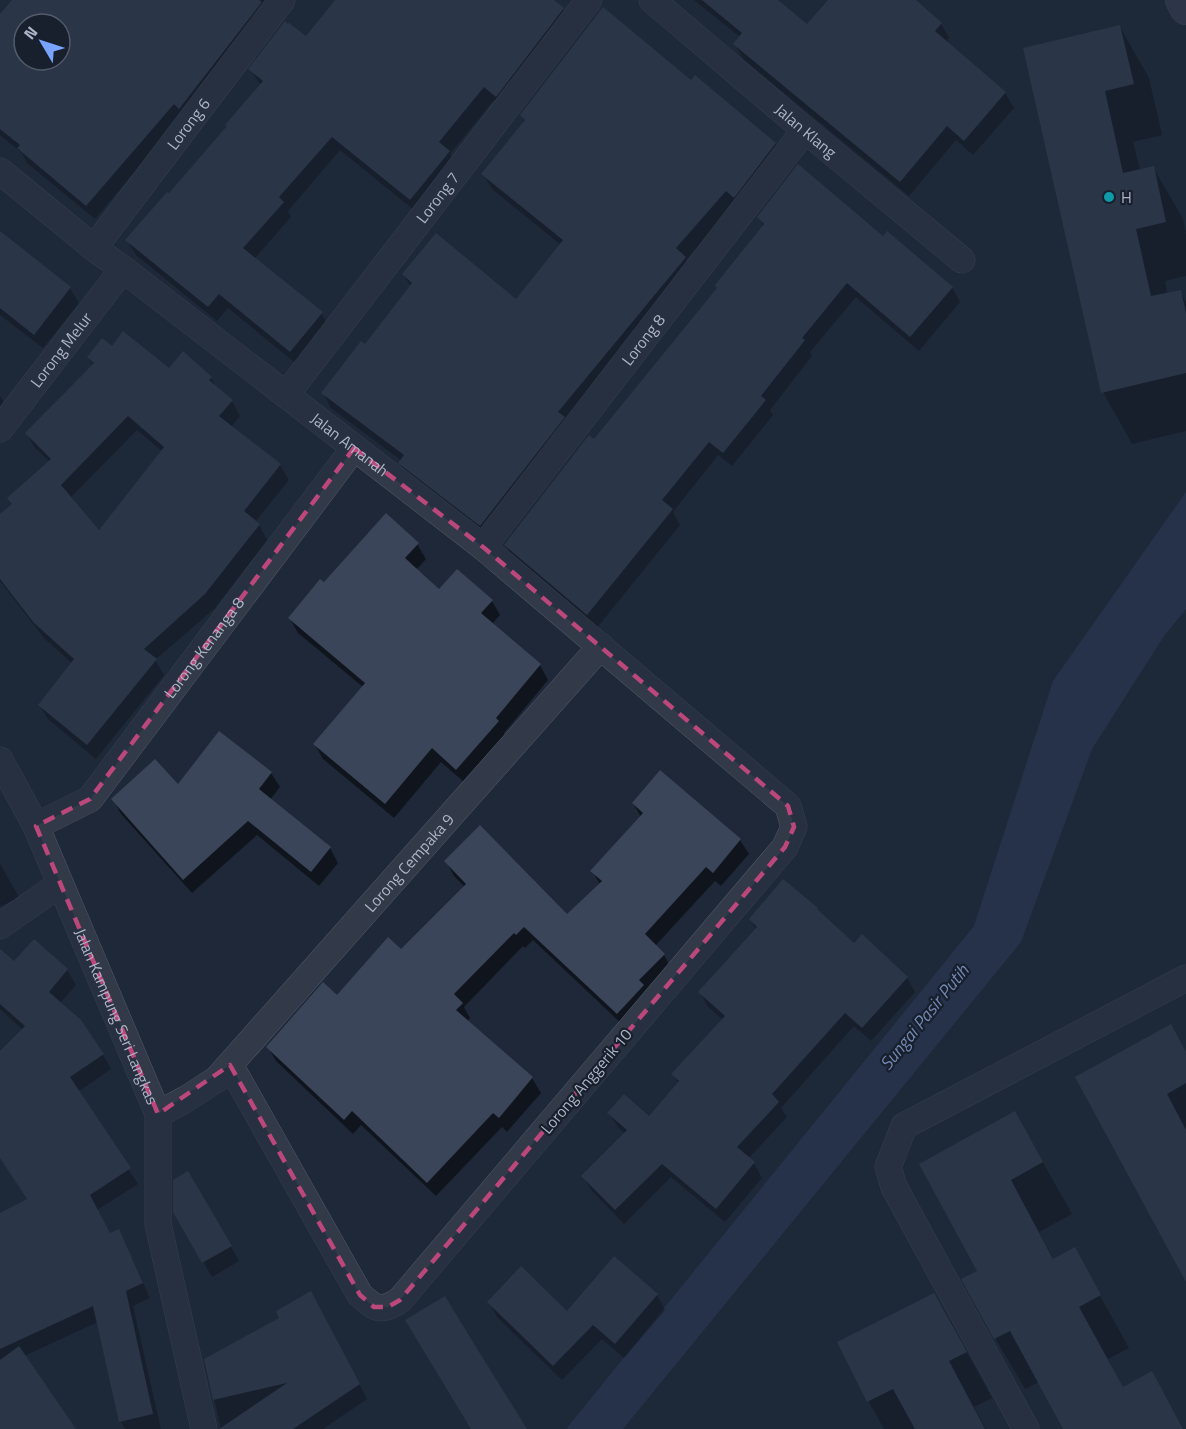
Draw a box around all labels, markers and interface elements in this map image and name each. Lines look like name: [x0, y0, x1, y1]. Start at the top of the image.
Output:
north arrow: [12, 12, 72, 72]
text: N: [18, 21, 43, 44]
street label: Lorong 6: [161, 93, 216, 155]
street label: Jalan Klang: [770, 98, 842, 164]
street label: Lorong 7: [410, 167, 465, 228]
place label: H: [1121, 185, 1132, 209]
marker: H: [1102, 190, 1116, 204]
street label: Lorong Melur: [24, 307, 98, 392]
street label: Lorong 8: [616, 309, 671, 370]
street label: Jalan Amanah: [306, 406, 394, 482]
street label: Lorong Kenanga 8: [158, 592, 250, 703]
street label: Lorong Cempaka 9: [359, 808, 459, 917]
street label: Jalan Kampung Seri Langkas: [69, 925, 165, 1108]
water label: Sungai Pasir Putih: [873, 958, 976, 1076]
street label: Lorong Anggerik 10: [535, 1023, 637, 1139]

